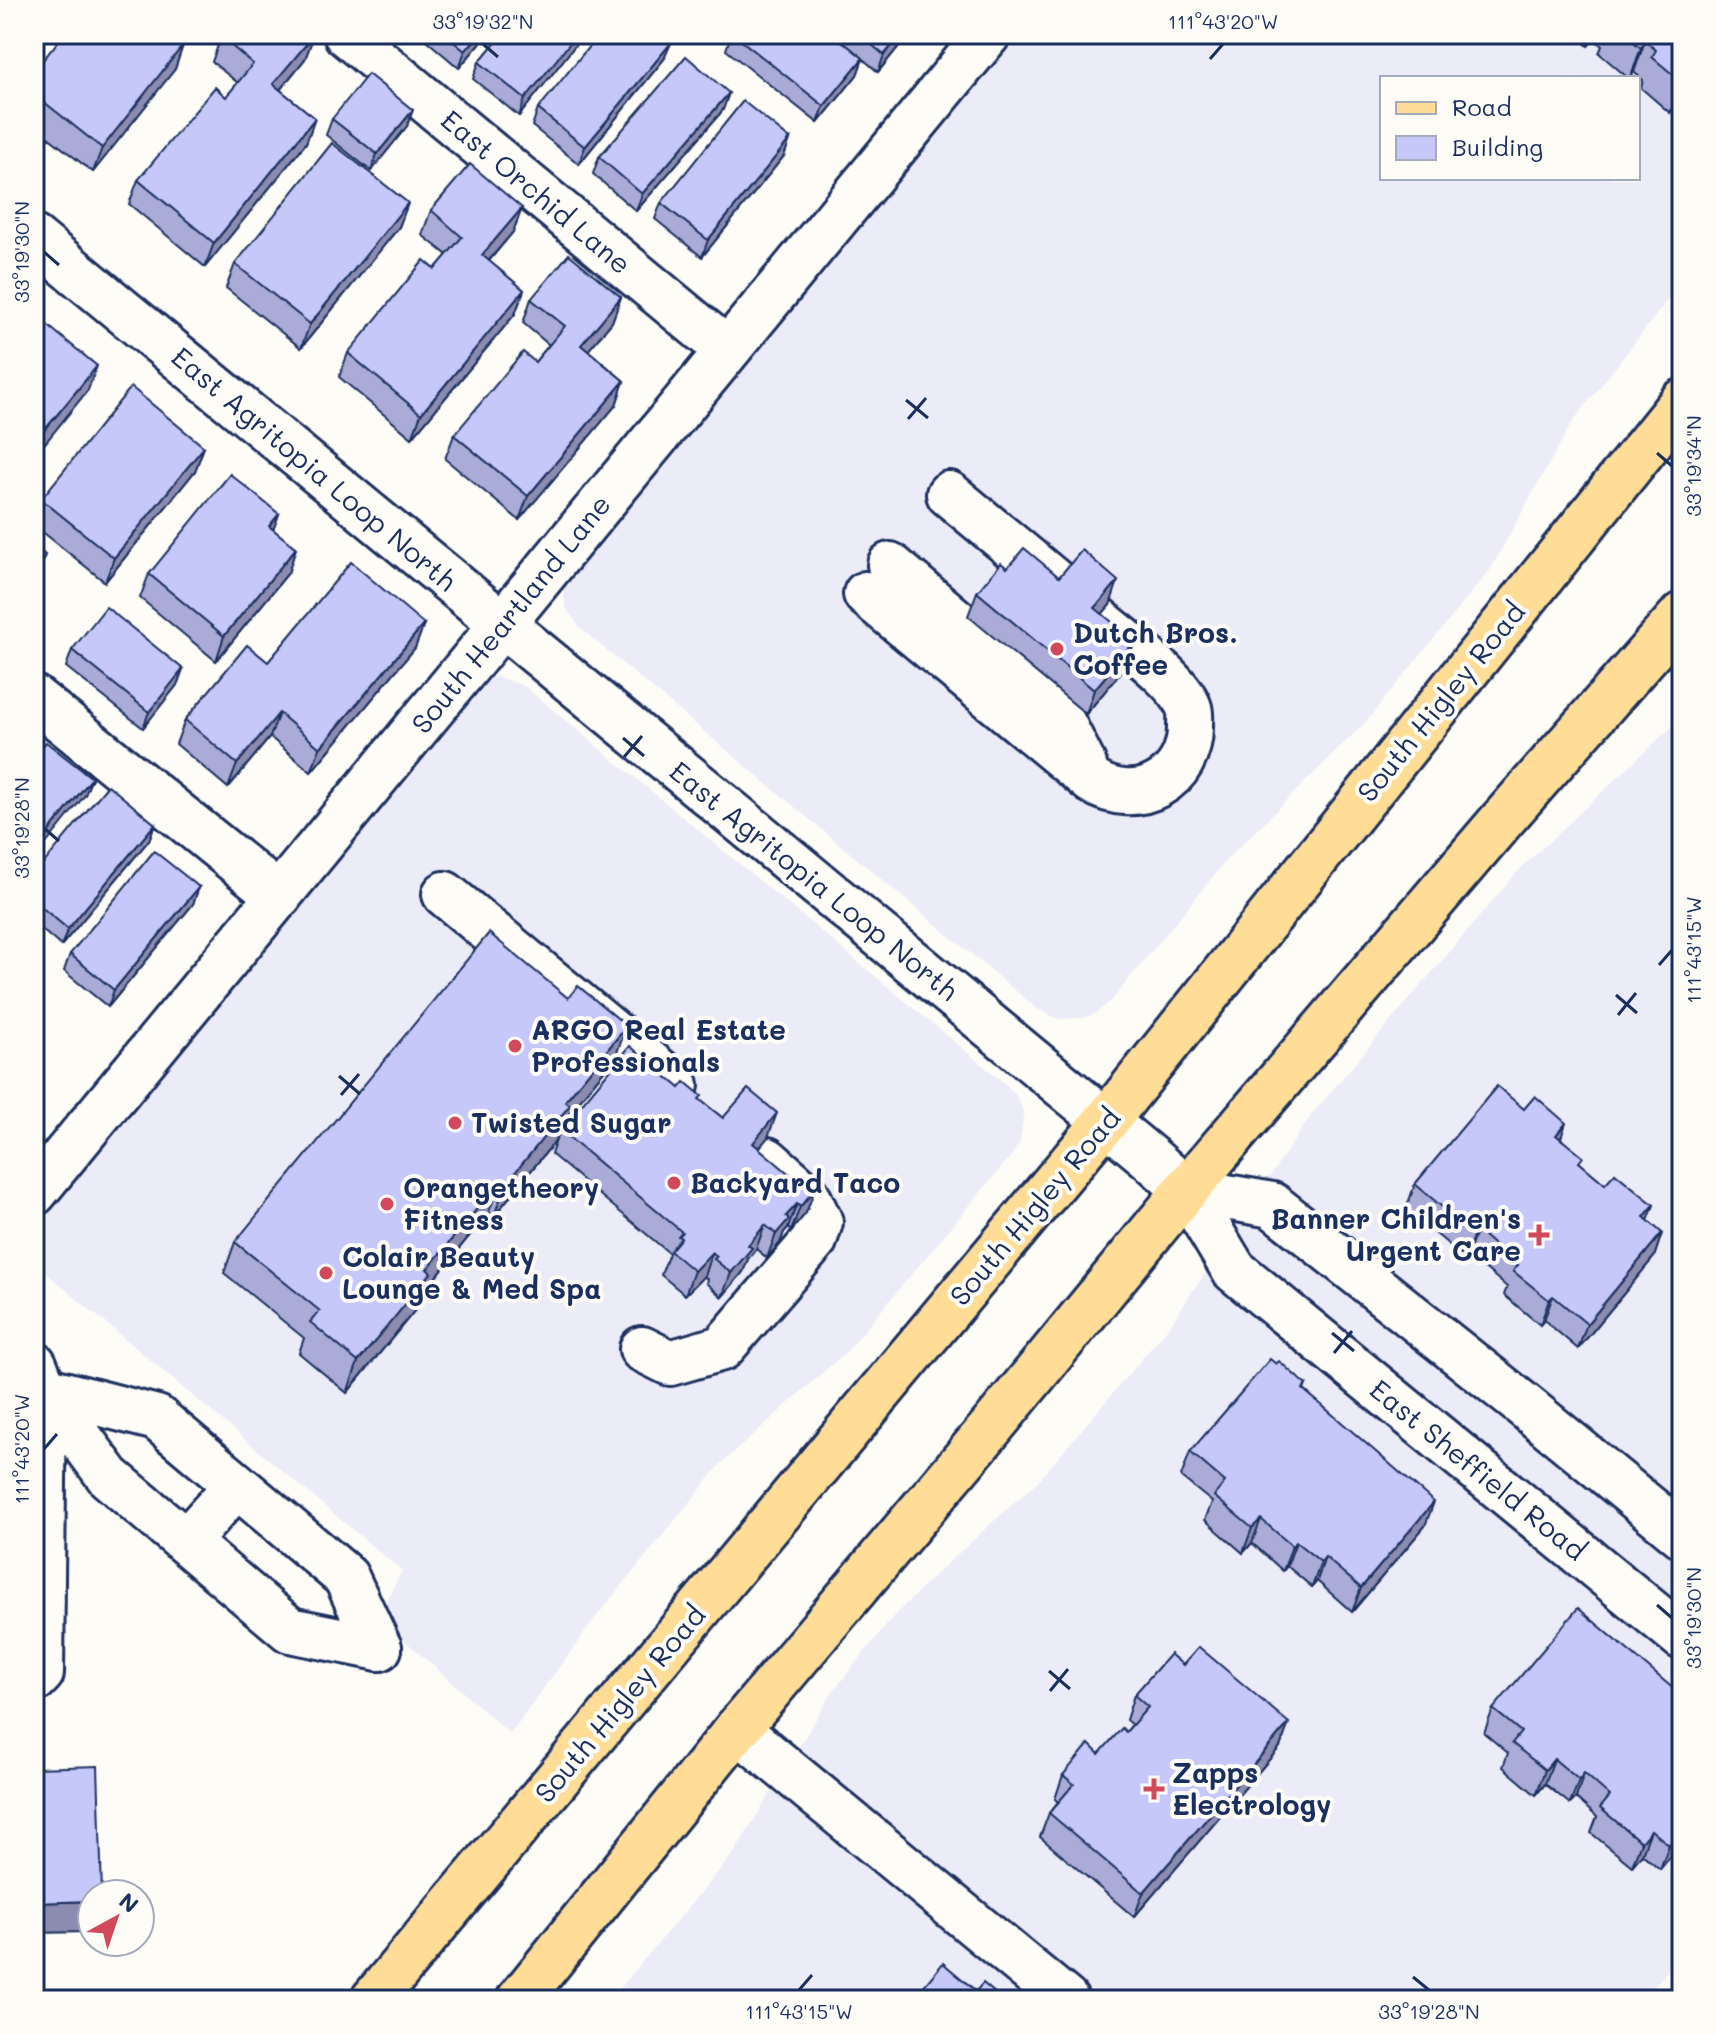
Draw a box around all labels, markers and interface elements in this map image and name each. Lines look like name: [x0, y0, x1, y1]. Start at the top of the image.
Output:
text: 33°19'32"N: [433, 8, 534, 34]
text: 111°43'20"W: [1168, 8, 1278, 34]
legend: [1380, 76, 1640, 180]
text: Road: [1452, 91, 1512, 122]
street label: East Orchid Lane: [434, 101, 639, 281]
text: Building: [1452, 131, 1543, 162]
text: 33°19'30"N: [8, 201, 34, 303]
street label: East Agritopia Loop North: [165, 338, 465, 598]
text: 33°19'34"N: [1680, 415, 1706, 517]
street label: South Heartland Lane: [403, 486, 618, 740]
street label: South Higley Road: [1348, 594, 1532, 809]
place label: Dutch Bros. Coffee: [1073, 614, 1238, 682]
marker: Dutch Bros. Coffee: [1048, 640, 1066, 658]
street label: East Agritopia Loop North: [663, 753, 966, 1008]
text: 33°19'28"N: [8, 777, 34, 879]
text: 111°43'15"W: [1680, 896, 1706, 1004]
place label: ARGO Real Estate Professionals: [531, 1011, 786, 1079]
marker: ARGO Real Estate Professionals: [506, 1037, 524, 1055]
street label: South Higley Road: [941, 1100, 1127, 1313]
place label: Twisted Sugar: [471, 1104, 672, 1140]
marker: Twisted Sugar: [446, 1114, 464, 1132]
place label: Backyard Taco: [690, 1164, 900, 1201]
place label: Orangetheory Fitness: [403, 1169, 599, 1237]
marker: Backyard Taco: [665, 1174, 683, 1192]
marker: Orangetheory Fitness: [378, 1195, 396, 1213]
place label: Banner Children's Urgent Care: [1271, 1200, 1521, 1268]
marker: Banner Children's Urgent Care: [1528, 1224, 1550, 1246]
place label: Colair Beauty Lounge & Med Spa: [342, 1238, 601, 1306]
marker: Colair Beauty Lounge & Med Spa: [317, 1264, 335, 1282]
street label: East Sheffield Road: [1363, 1371, 1594, 1568]
text: 111°43'20"W: [8, 1394, 34, 1504]
text: 33°19'30"N: [1680, 1567, 1706, 1669]
street label: South Higley Road: [526, 1597, 712, 1810]
place label: Zapps Electrology: [1172, 1754, 1331, 1823]
marker: Zapps Electrology: [1143, 1778, 1165, 1800]
north arrow: [76, 1878, 156, 1958]
text: N: [113, 1886, 145, 1919]
text: 111°43'15"W: [745, 1998, 853, 2024]
text: 33°19'28"N: [1378, 1998, 1480, 2024]

